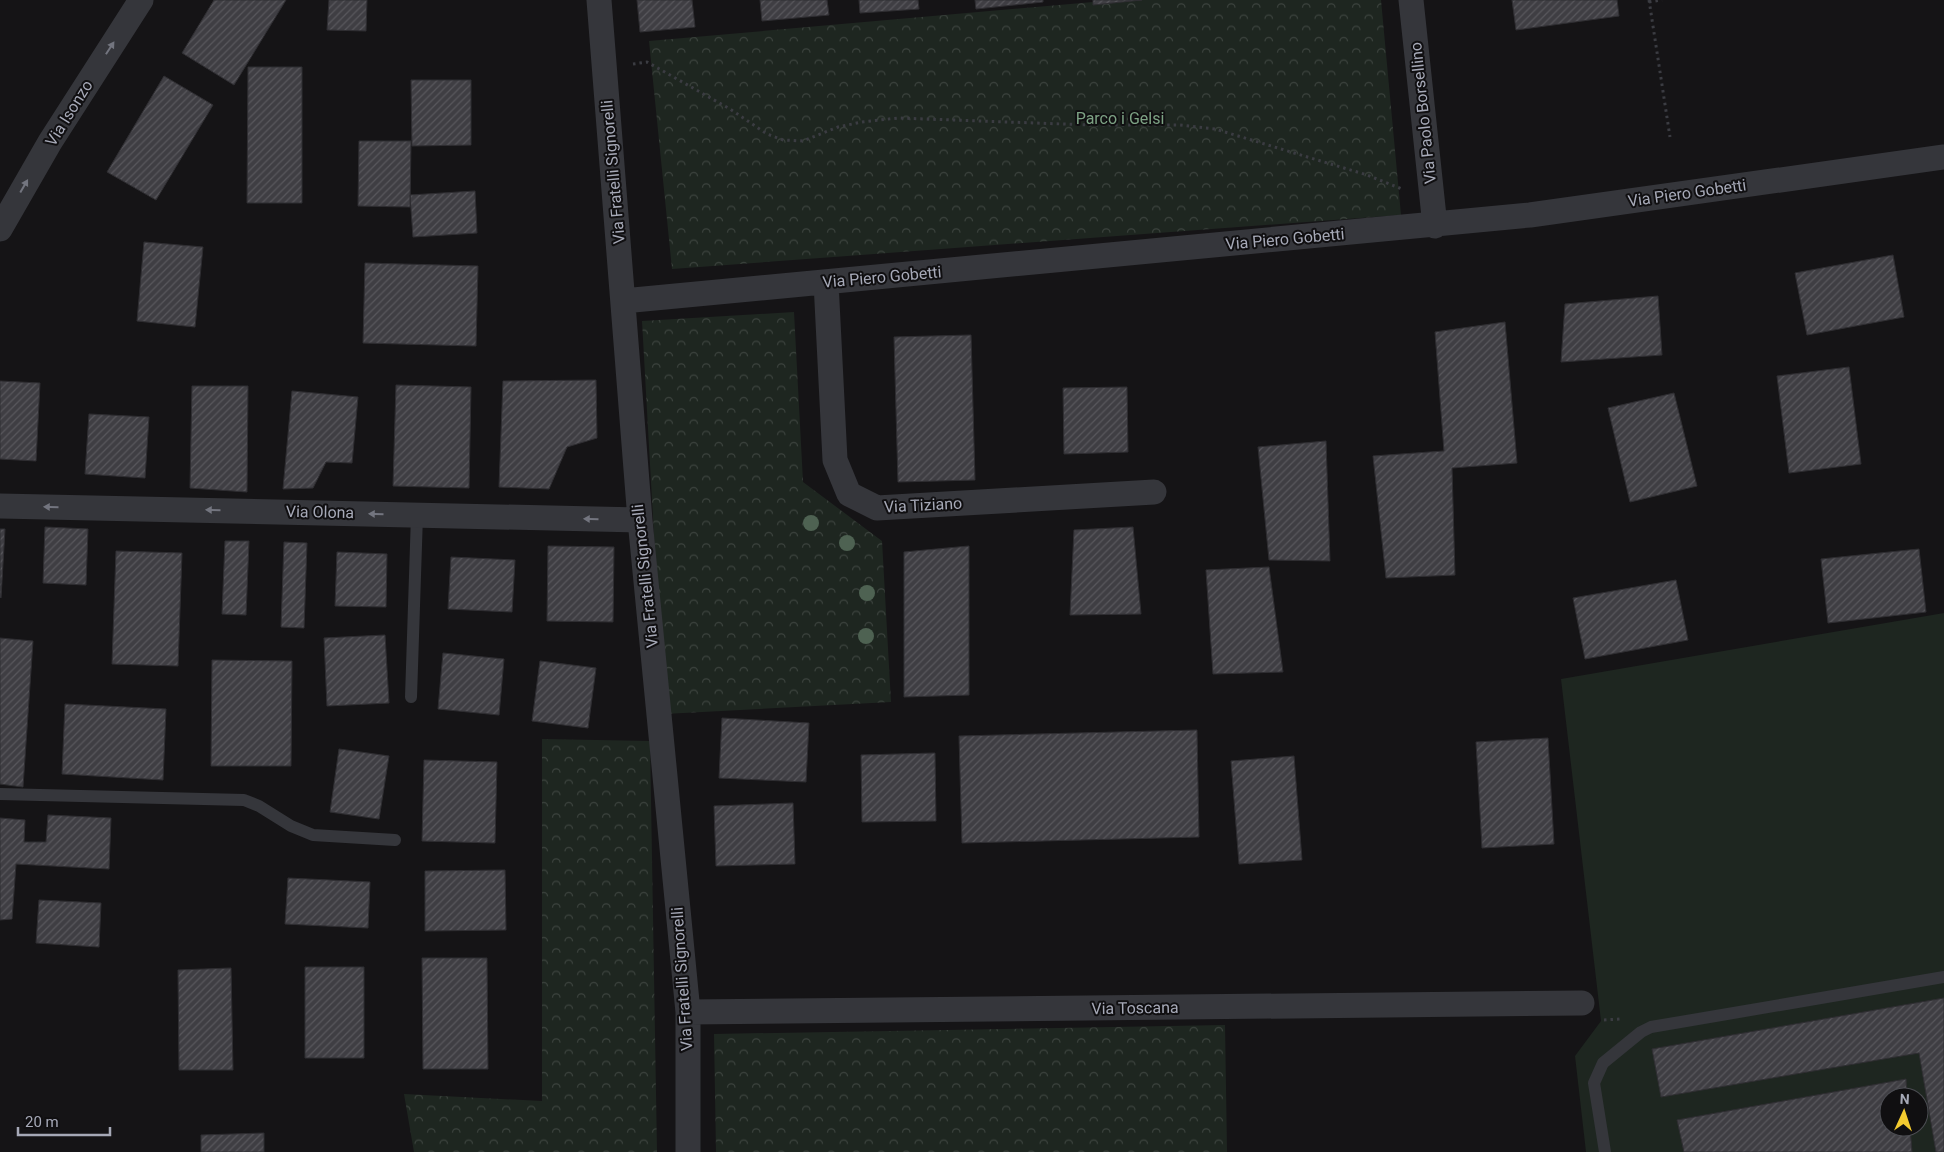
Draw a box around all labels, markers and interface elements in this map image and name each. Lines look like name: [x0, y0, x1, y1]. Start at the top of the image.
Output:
street label: Via Paolo Borsellino: [1406, 41, 1440, 185]
one-way arrow: [105, 42, 115, 55]
street label: Via Isonzo: [41, 76, 97, 150]
street label: Via Fratelli Signorelli: [597, 99, 629, 245]
park label: Parco i Gelsi: [1076, 109, 1164, 128]
street label: Via Piero Gobetti: [1627, 175, 1747, 211]
one-way arrow: [20, 180, 29, 193]
street label: Via Piero Gobetti: [1225, 224, 1345, 254]
street label: Via Piero Gobetti: [822, 262, 942, 292]
street label: Via Tiziano: [883, 493, 963, 517]
one-way arrow: [43, 502, 59, 510]
street label: Via Olona: [286, 502, 354, 522]
street label: Via Fratelli Signorelli: [628, 503, 662, 649]
one-way arrow: [205, 506, 221, 514]
one-way arrow: [368, 510, 384, 518]
one-way arrow: [583, 514, 599, 522]
street label: Via Fratelli Signorelli: [667, 906, 697, 1052]
street label: Via Toscana: [1091, 998, 1179, 1018]
north arrow: [1879, 1087, 1929, 1137]
text: N: [1899, 1091, 1910, 1107]
scale bar: [18, 1104, 110, 1136]
text: 20 m: [25, 1113, 59, 1131]

